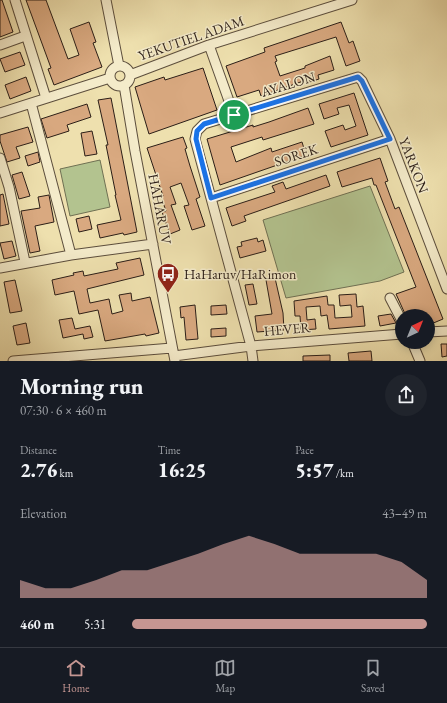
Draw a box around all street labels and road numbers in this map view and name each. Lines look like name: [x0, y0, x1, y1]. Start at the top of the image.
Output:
street label: YEKUTIEL ADAM: [136, 11, 247, 65]
street label: AYALON: [258, 67, 317, 101]
street label: YARKON: [395, 135, 433, 195]
street label: SOREK: [272, 139, 320, 170]
street label: HAHARUV: [144, 172, 176, 247]
street label: HEVER: [263, 318, 312, 340]

